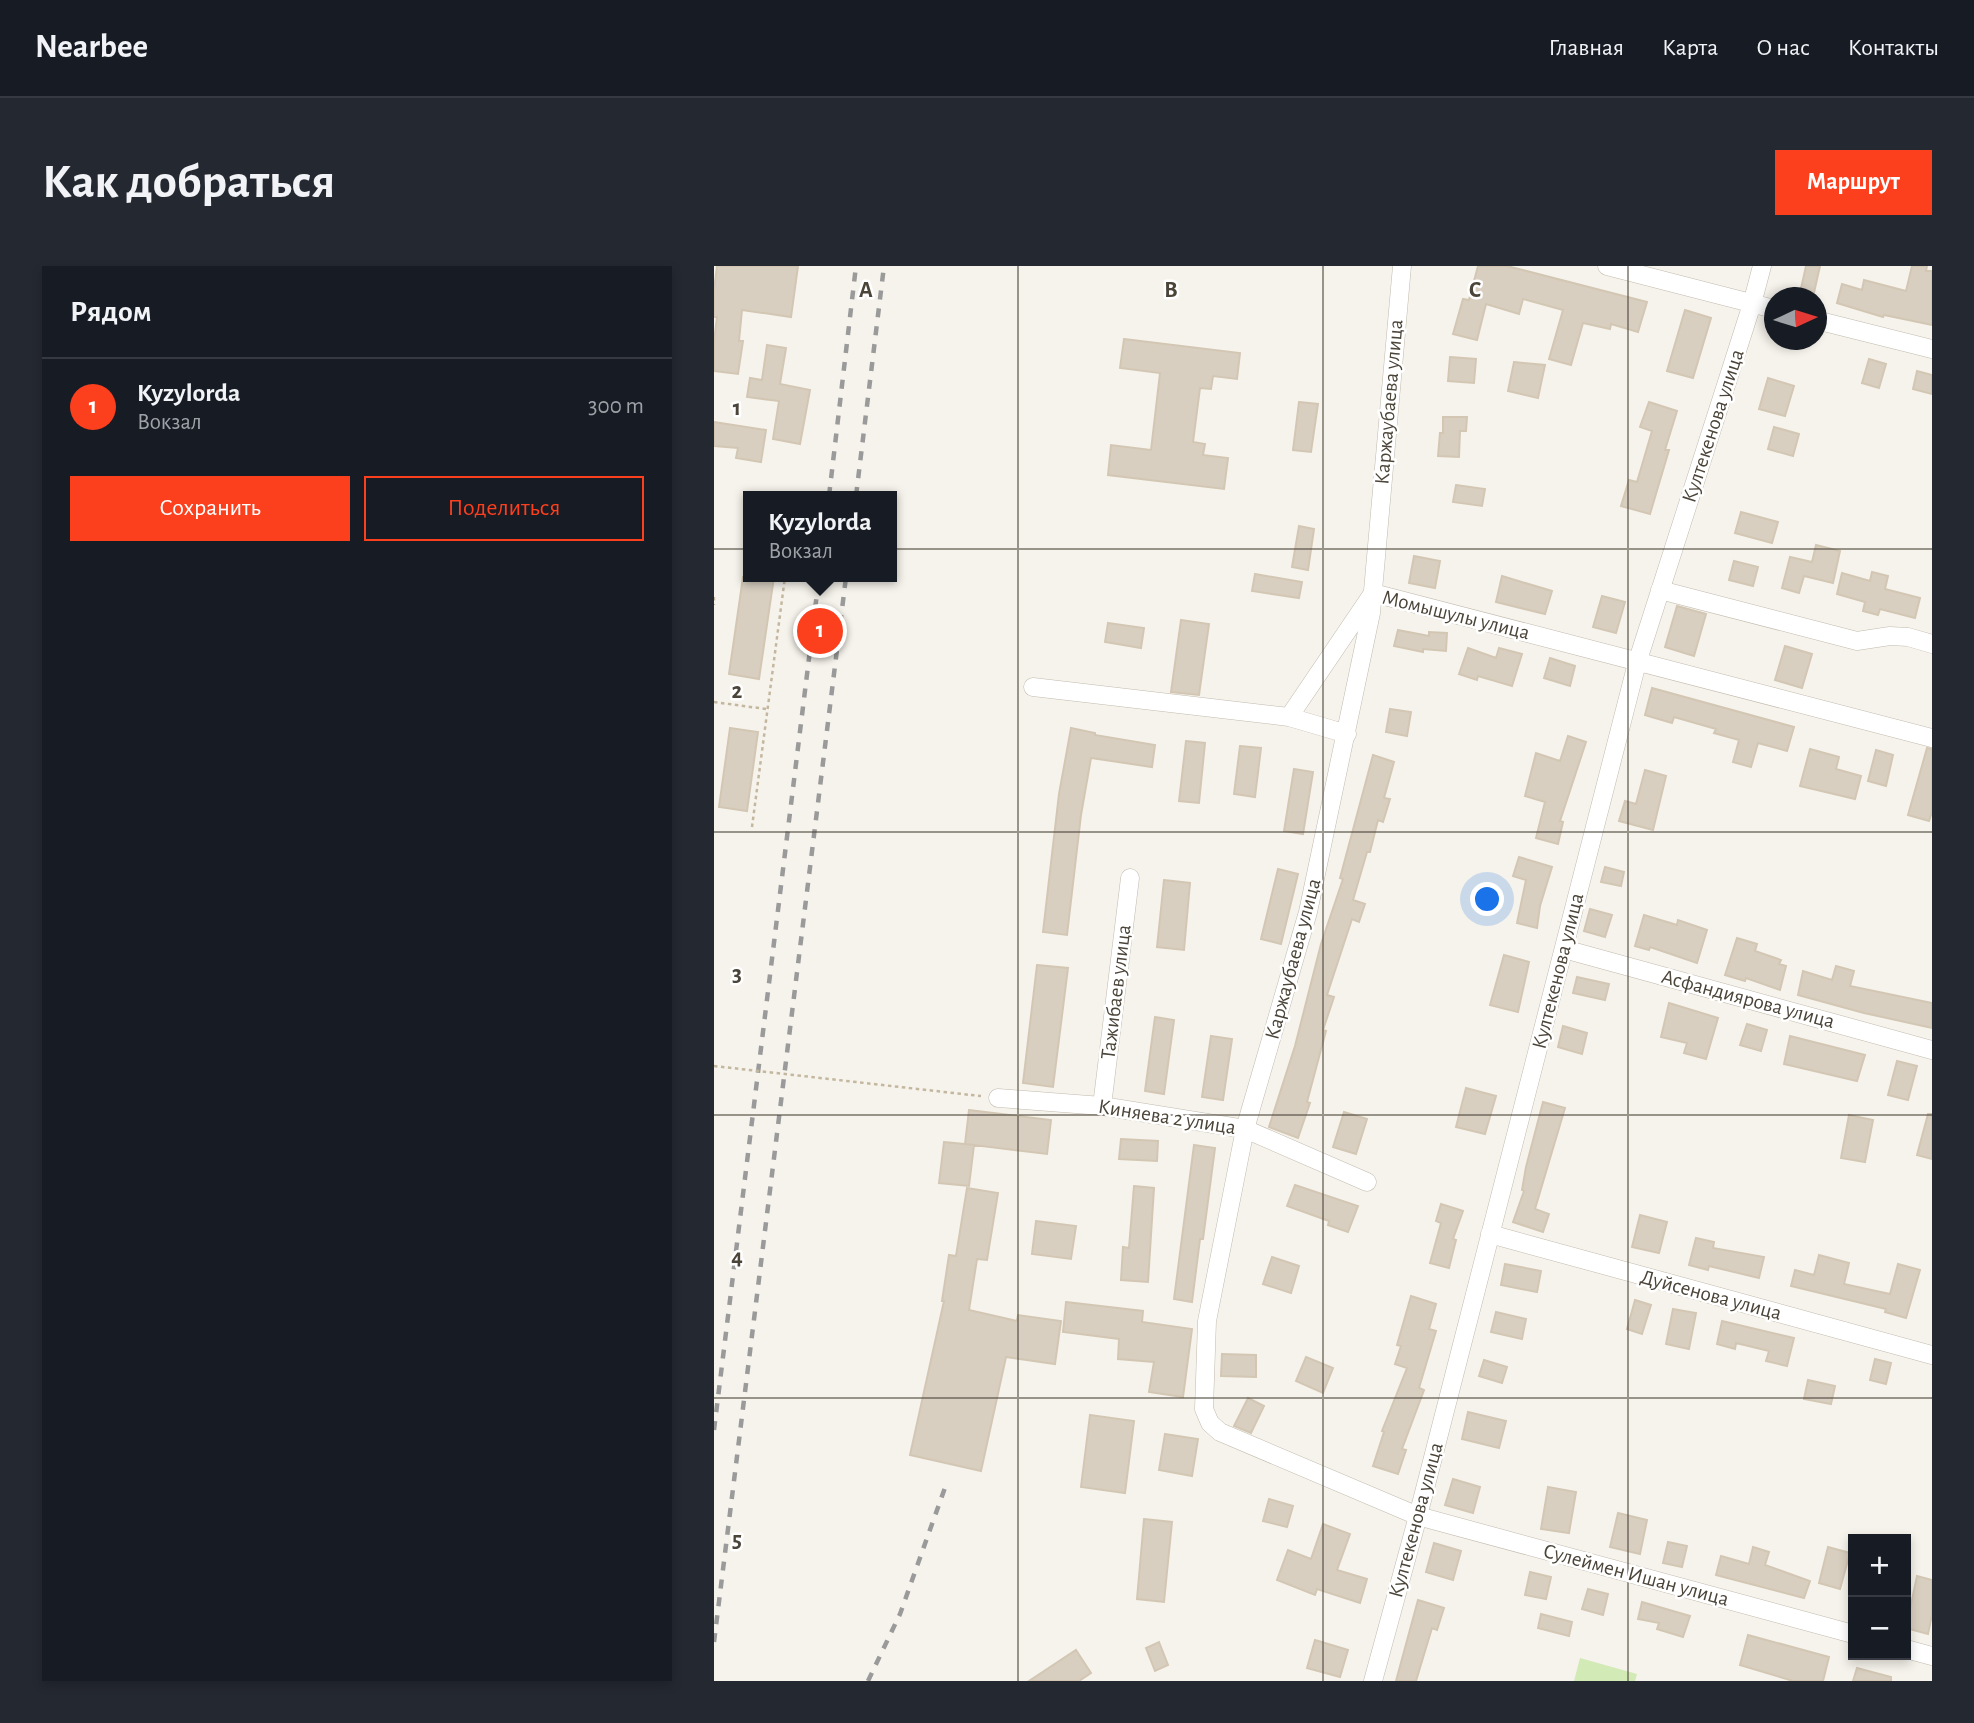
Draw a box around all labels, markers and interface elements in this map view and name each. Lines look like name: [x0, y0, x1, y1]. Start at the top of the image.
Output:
text: Nearbee: [35, 31, 148, 64]
text: Главная: [1549, 36, 1624, 60]
text: Карта: [1662, 36, 1718, 60]
text: О нас: [1756, 36, 1810, 60]
text: Контакты: [1848, 36, 1939, 60]
button: Маршрут: [1775, 150, 1932, 215]
text: Как добраться: [42, 158, 335, 207]
text: A: [859, 279, 873, 302]
text: B: [1164, 279, 1178, 302]
text: C: [1469, 279, 1481, 302]
north arrow: [1764, 287, 1827, 350]
text: Рядом: [70, 297, 152, 327]
street label: Каржаубаева улица: [1371, 318, 1407, 486]
street label: Култекенова улица: [1678, 346, 1748, 505]
text: Kyzylorda: [137, 380, 240, 406]
text: 1: [89, 395, 97, 418]
text: 300 m: [588, 395, 644, 418]
text: 1: [733, 397, 741, 420]
text: Вокзал: [137, 411, 202, 434]
button: Сохранить: [70, 476, 350, 541]
button: Поделиться: [364, 476, 644, 541]
popup: [743, 491, 897, 582]
text: Kyzylorda: [768, 509, 872, 535]
text: Вокзал: [768, 540, 833, 563]
street label: Момышулы улица: [1380, 586, 1532, 644]
pin: 1: [797, 605, 843, 657]
text: 2: [732, 680, 743, 703]
street label: Каржаубаева улица: [1261, 876, 1325, 1042]
your location: [1470, 882, 1504, 916]
street label: Култекенова улица: [1528, 891, 1588, 1051]
street label: Тажибаев улица: [1097, 923, 1135, 1061]
text: 3: [732, 963, 742, 986]
street label: Асфандиярова улица: [1659, 966, 1837, 1032]
street label: Киняева 2 улица: [1097, 1096, 1238, 1138]
text: 4: [731, 1246, 743, 1269]
street label: Дуйсенова улица: [1638, 1266, 1784, 1324]
street label: Култекенова улица: [1385, 1440, 1447, 1600]
text: 5: [732, 1529, 742, 1552]
map controls: [1848, 1534, 1911, 1660]
button: +: [1848, 1534, 1911, 1597]
street label: Сулеймен Ишан улица: [1541, 1540, 1732, 1610]
button: −: [1848, 1597, 1911, 1660]

